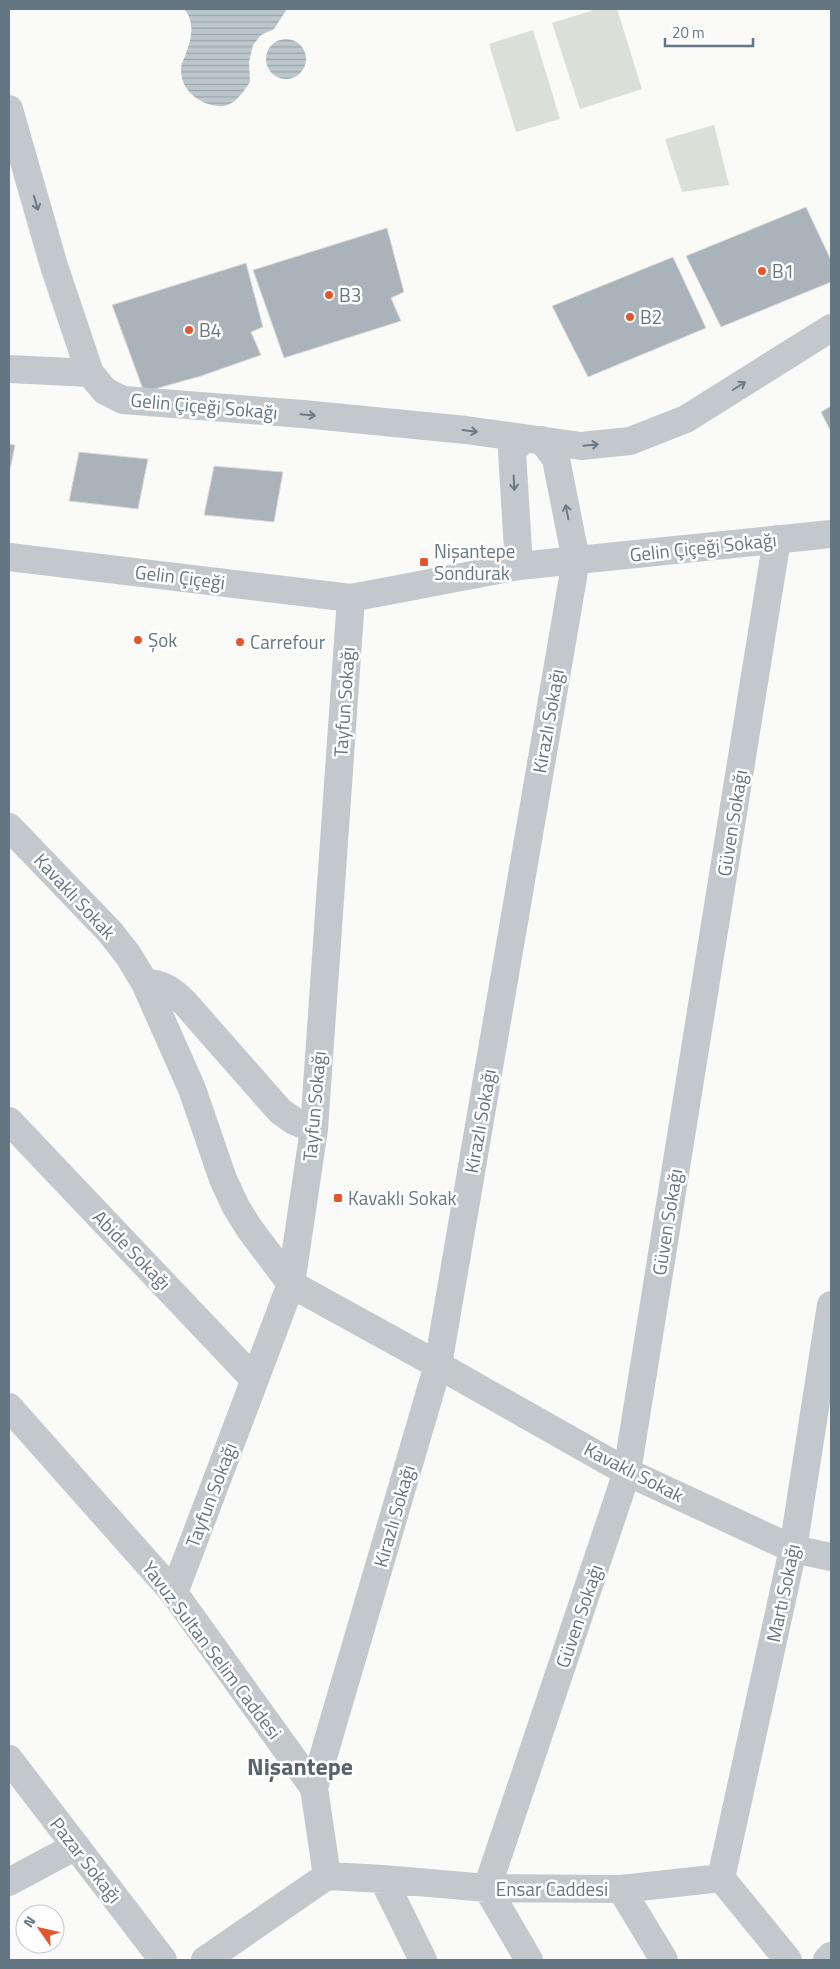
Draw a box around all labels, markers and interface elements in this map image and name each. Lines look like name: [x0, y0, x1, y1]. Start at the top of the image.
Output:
scale bar: [665, 15, 752, 47]
text: 20 m: [672, 21, 705, 44]
one-way arrow: [31, 195, 41, 211]
place label: B1: [772, 256, 794, 285]
marker: B1: [756, 265, 768, 277]
place label: B3: [339, 280, 361, 309]
marker: B3: [323, 289, 335, 301]
place label: B2: [640, 302, 662, 331]
marker: B2: [624, 311, 636, 323]
place label: B4: [199, 315, 221, 344]
marker: B4: [183, 324, 195, 336]
one-way arrow: [732, 380, 746, 390]
street label: Gelin Çiçeği Sokağı: [129, 385, 279, 426]
one-way arrow: [300, 410, 316, 420]
one-way arrow: [461, 426, 477, 436]
one-way arrow: [582, 440, 598, 450]
one-way arrow: [510, 475, 519, 491]
one-way arrow: [561, 505, 571, 521]
street label: Gelin Çiçeği Sokağı: [628, 524, 778, 569]
place label: Nişantepe Sondurak: [434, 536, 515, 587]
marker: Nişantepe Sondurak: [418, 556, 430, 568]
street label: Gelin Çiçeği: [133, 557, 227, 596]
place label: Şok: [148, 625, 177, 654]
place label: Carrefour: [250, 627, 326, 656]
marker: Şok: [132, 634, 144, 646]
marker: Carrefour: [234, 636, 246, 648]
street label: Tayfun Sokağı: [325, 646, 362, 758]
street label: Kirazlı Sokağı: [524, 667, 571, 775]
street label: Güven Sokağı: [709, 768, 754, 878]
street label: Kavaklı Sokak: [28, 846, 123, 945]
street label: Tayfun Sokağı: [294, 1050, 333, 1162]
street label: Kirazlı Sokağı: [456, 1067, 503, 1175]
street label: Güven Sokağı: [644, 1167, 689, 1277]
place label: Kavaklı Sokak: [348, 1183, 457, 1212]
marker: Kavaklı Sokak: [332, 1192, 344, 1204]
street label: Abide Sokağı: [86, 1203, 178, 1296]
street label: Kavaklı Sokak: [579, 1434, 689, 1509]
street label: Tayfun Sokağı: [177, 1438, 244, 1552]
street label: Kirazlı Sokağı: [365, 1461, 422, 1570]
street label: Martı Sokağı: [758, 1541, 807, 1645]
street label: Yavuz Sultan Selim Caddesi: [136, 1554, 289, 1745]
street label: Güven Sokağı: [547, 1560, 610, 1671]
district label: Nişantepe: [247, 1748, 353, 1784]
street label: Pazar Sokağı: [43, 1810, 129, 1909]
street label: Ensar Caddesi: [496, 1874, 608, 1903]
north arrow: [15, 1904, 65, 1954]
text: N: [17, 1912, 40, 1931]

